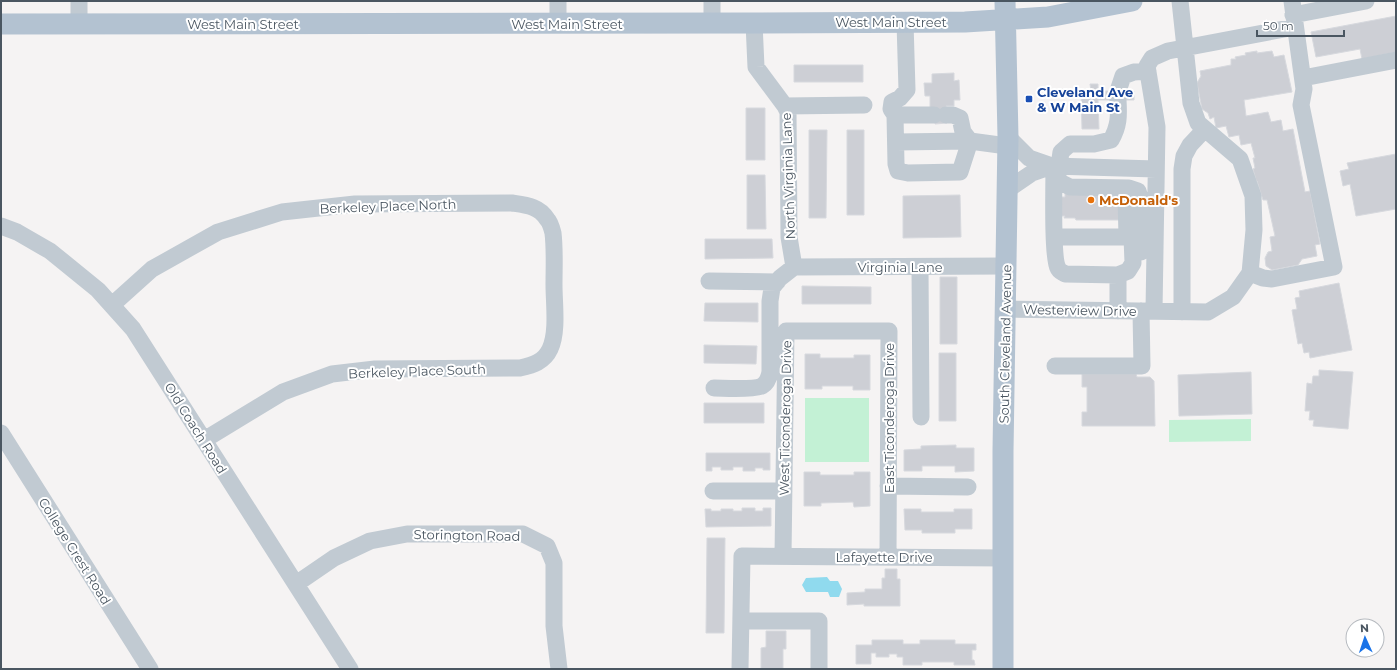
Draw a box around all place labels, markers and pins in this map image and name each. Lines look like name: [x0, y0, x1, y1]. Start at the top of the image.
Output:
place label: Cleveland Ave & W Main St: [1037, 84, 1133, 115]
marker: Cleveland Ave & W Main St: [1024, 94, 1034, 104]
place label: McDonald's: [1099, 192, 1178, 208]
marker: McDonald's: [1086, 195, 1096, 205]

